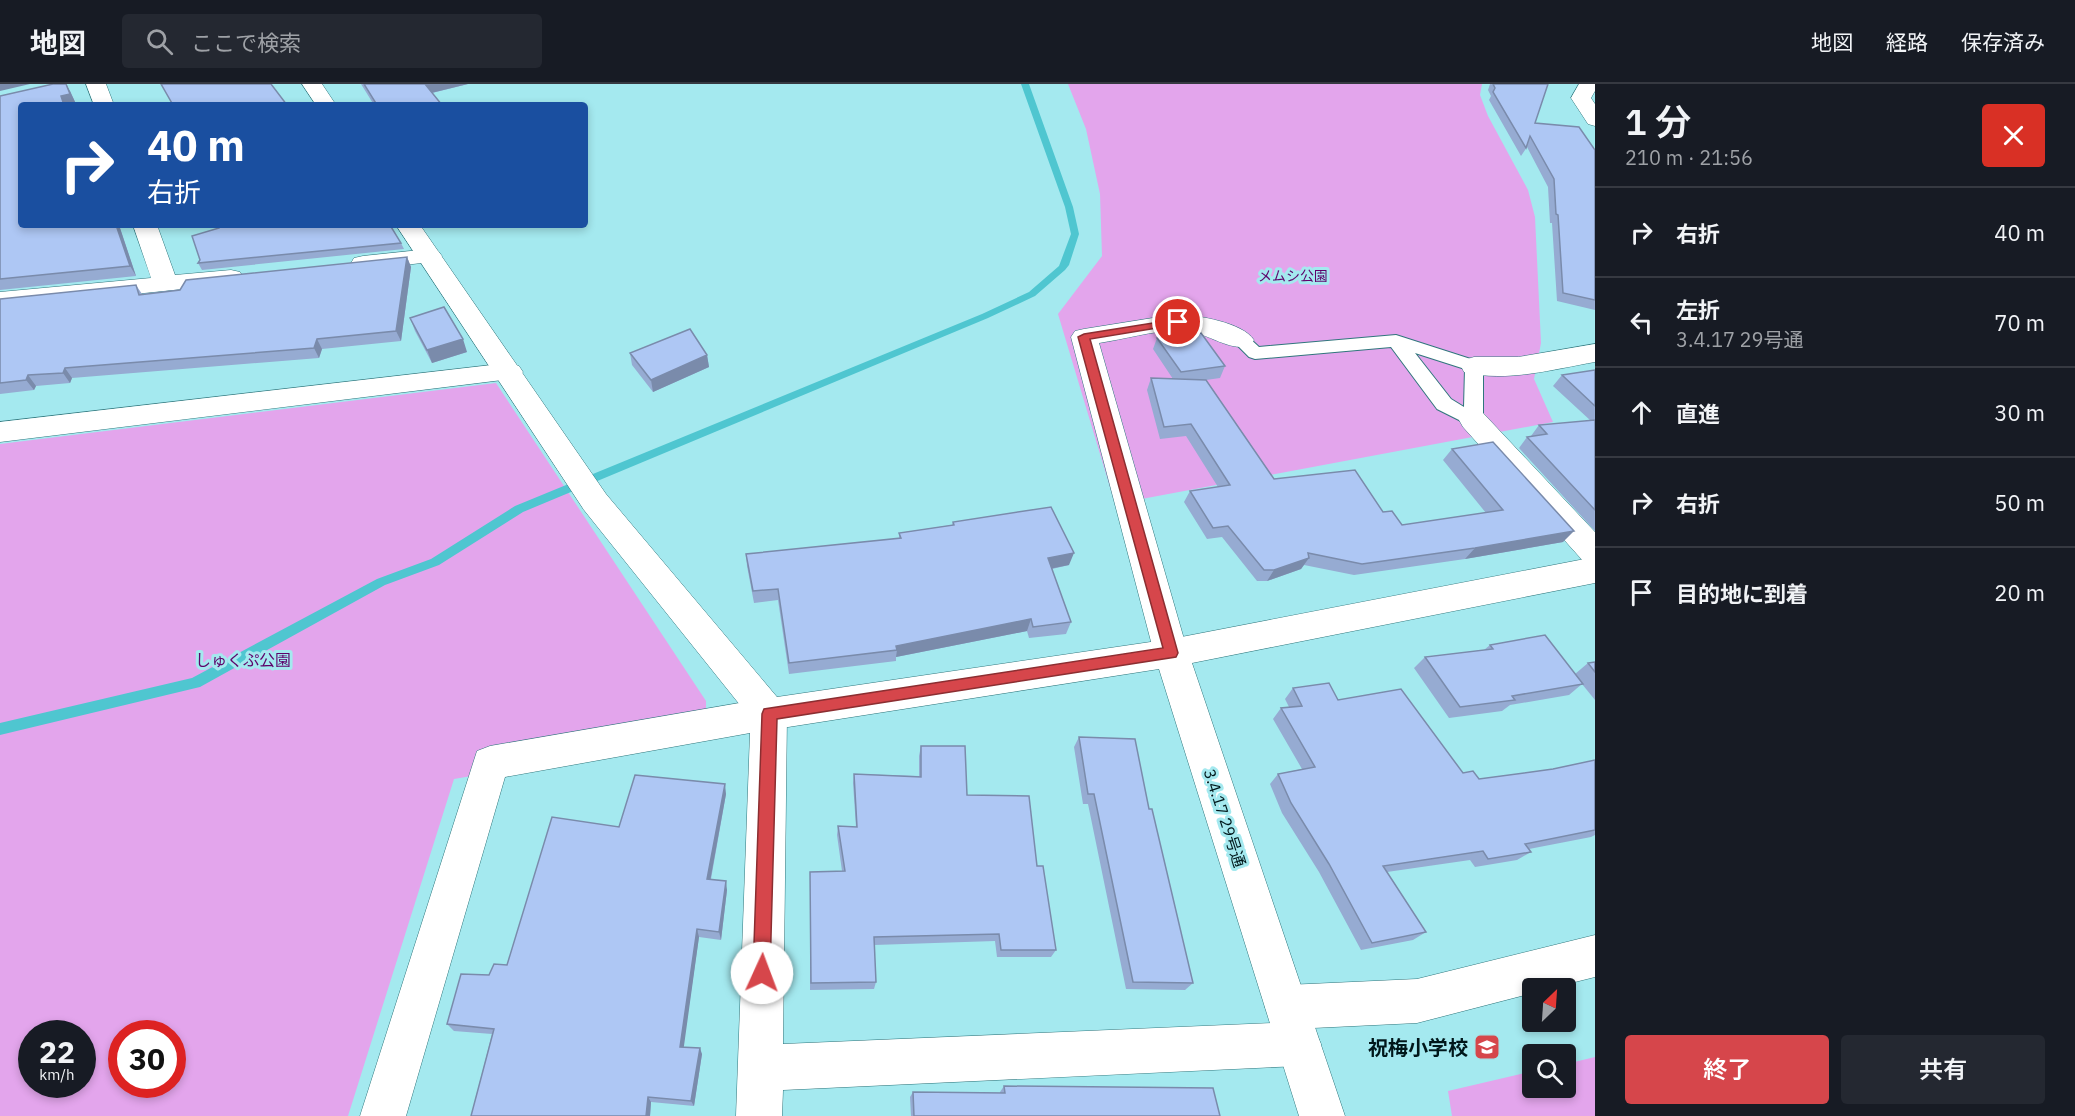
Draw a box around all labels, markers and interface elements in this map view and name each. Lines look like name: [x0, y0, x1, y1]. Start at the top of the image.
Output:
search box: [122, 14, 542, 68]
text: 地図: [30, 24, 86, 61]
icon: search: [143, 25, 176, 58]
text: ここで検索: [191, 28, 301, 57]
text: 地図: [1811, 28, 1853, 56]
text: 経路: [1886, 28, 1928, 56]
text: 保存済み: [1961, 28, 2045, 56]
text: 1 分: [1625, 98, 1691, 145]
button: close: [1982, 104, 2045, 167]
text: 40 m: [147, 118, 245, 173]
icon: right: [48, 126, 126, 204]
text: 210 m · 21:56: [1625, 144, 1753, 171]
text: 右折: [147, 174, 201, 209]
icon: right: [1625, 216, 1658, 249]
text: 40 m: [1994, 218, 2045, 247]
text: 右折: [1676, 219, 1720, 248]
park label: メムシ公園: [1258, 267, 1328, 285]
text: 左折: [1676, 295, 1720, 324]
pin: [1152, 296, 1203, 347]
icon: arrive: [1161, 305, 1194, 338]
icon: left: [1625, 306, 1658, 339]
text: 70 m: [1994, 308, 2045, 337]
text: 3.4.17 29号通: [1676, 326, 1804, 353]
icon: ahead: [1625, 396, 1658, 429]
text: 30 m: [1994, 398, 2045, 427]
text: 直進: [1676, 399, 1720, 428]
icon: right: [1625, 486, 1658, 519]
text: 50 m: [1994, 488, 2045, 517]
text: 右折: [1676, 489, 1720, 518]
icon: arrive: [1625, 576, 1658, 609]
text: 20 m: [1994, 578, 2045, 607]
text: 目的地に到着: [1676, 579, 1808, 608]
park label: しゅくぷ公園: [195, 650, 291, 670]
street label: 3.4.17 29号通: [1200, 766, 1250, 870]
position arrow: [730, 941, 794, 1005]
north arrow: [1522, 978, 1576, 1032]
map controls: [1522, 978, 1576, 1098]
speed limit sign: 30: [108, 1020, 186, 1098]
text: 22: [39, 1032, 75, 1071]
school or university icon: 祝梅小学校: [1472, 1032, 1502, 1062]
place label: 祝梅小学校: [1368, 1034, 1468, 1061]
button: 終了: [1625, 1035, 1829, 1104]
button: 共有: [1841, 1035, 2045, 1104]
button: search: [1522, 1044, 1576, 1098]
text: km/h: [39, 1065, 75, 1084]

